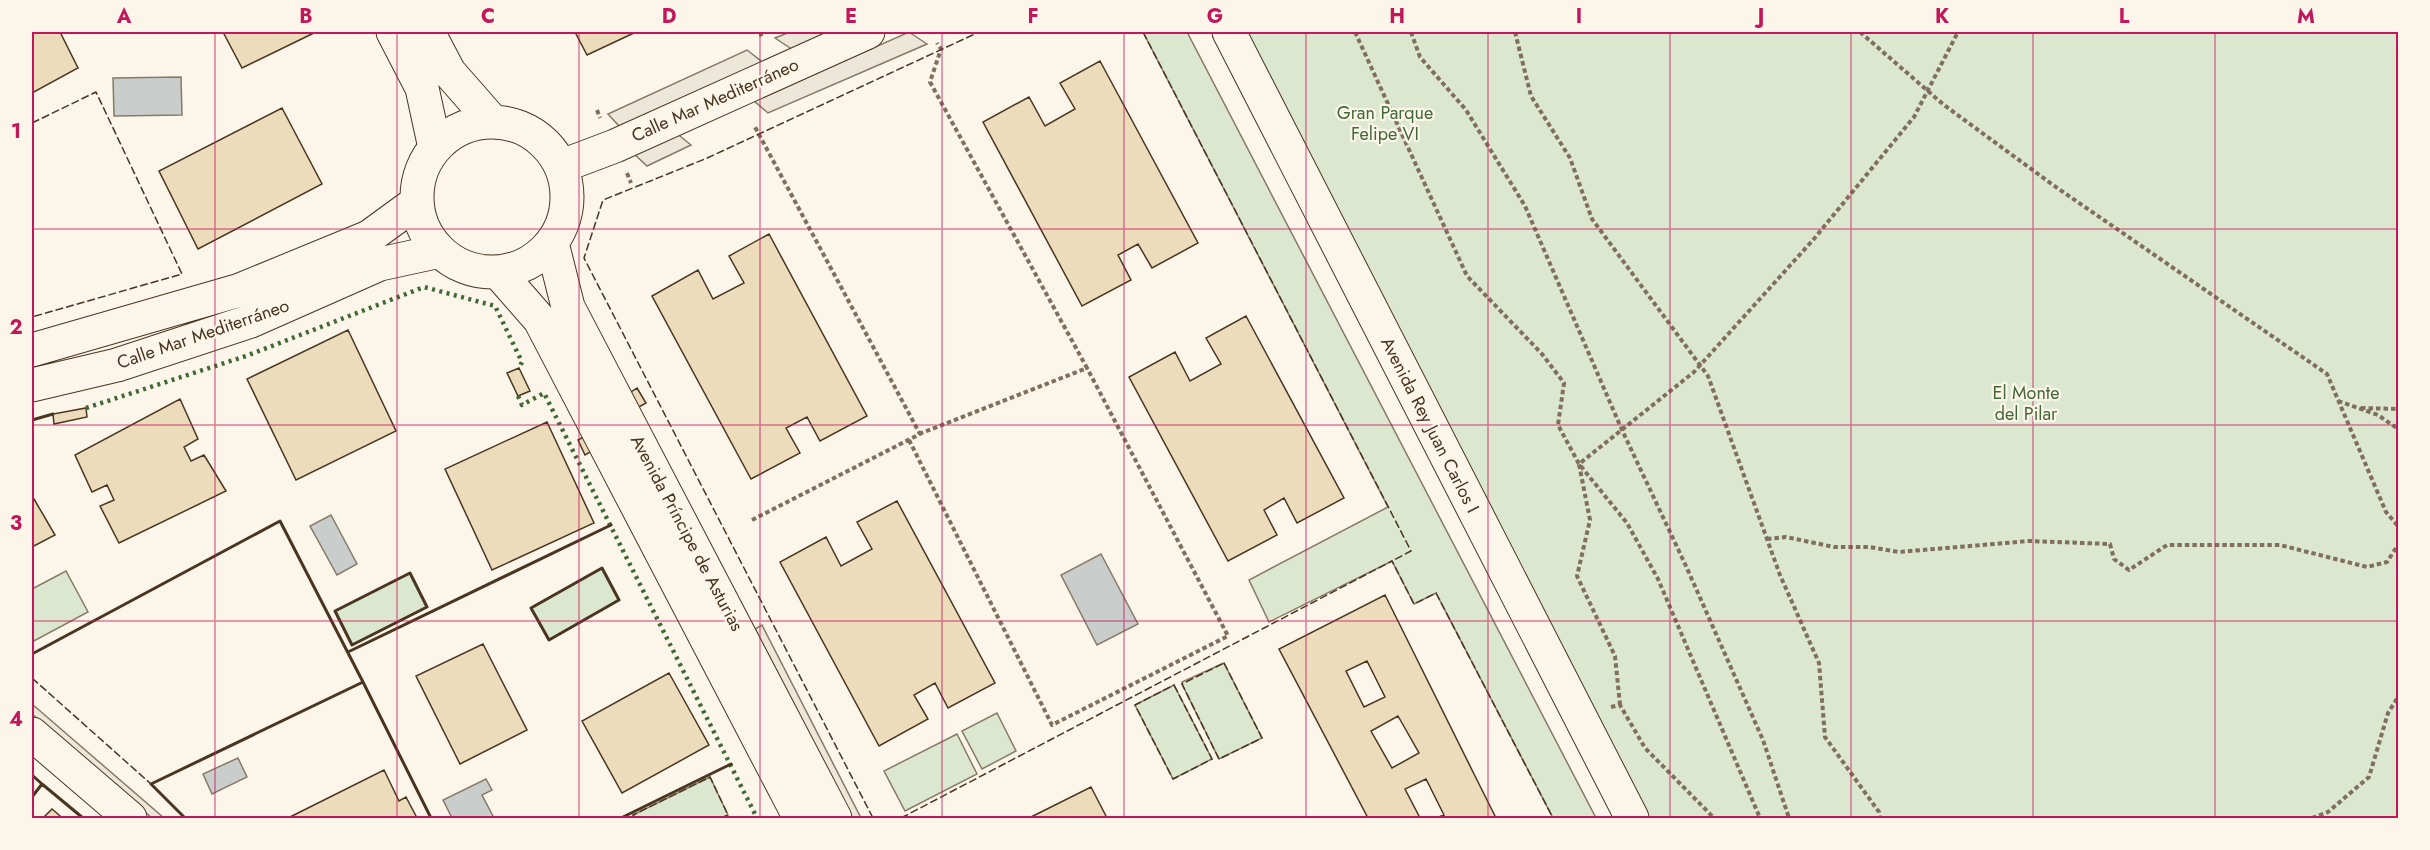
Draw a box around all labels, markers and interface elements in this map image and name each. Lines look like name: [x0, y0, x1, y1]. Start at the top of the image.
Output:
text: A: [116, 2, 132, 31]
text: B: [299, 2, 313, 31]
text: C: [481, 2, 495, 31]
text: D: [662, 2, 676, 31]
text: E: [845, 2, 857, 31]
text: F: [1027, 2, 1039, 31]
text: G: [1207, 2, 1223, 31]
text: H: [1389, 2, 1405, 31]
text: I: [1576, 2, 1582, 31]
text: J: [1754, 2, 1764, 31]
text: K: [1935, 2, 1949, 31]
text: L: [2119, 2, 2130, 31]
text: M: [2297, 2, 2315, 31]
street label: Calle Mar Mediterráneo: [627, 51, 803, 149]
park label: Gran Parque Felipe VI: [1337, 100, 1433, 147]
text: 1: [11, 117, 21, 146]
street label: Calle Mar Mediterráneo: [113, 292, 293, 376]
text: 2: [9, 313, 23, 342]
street label: Avenida Rey Juan Carlos I: [1374, 333, 1486, 517]
park label: El Monte del Pilar: [1993, 380, 2059, 427]
street label: Avenida Príncipe de Asturias: [624, 430, 750, 636]
text: 3: [10, 509, 22, 538]
text: 4: [9, 705, 23, 734]

